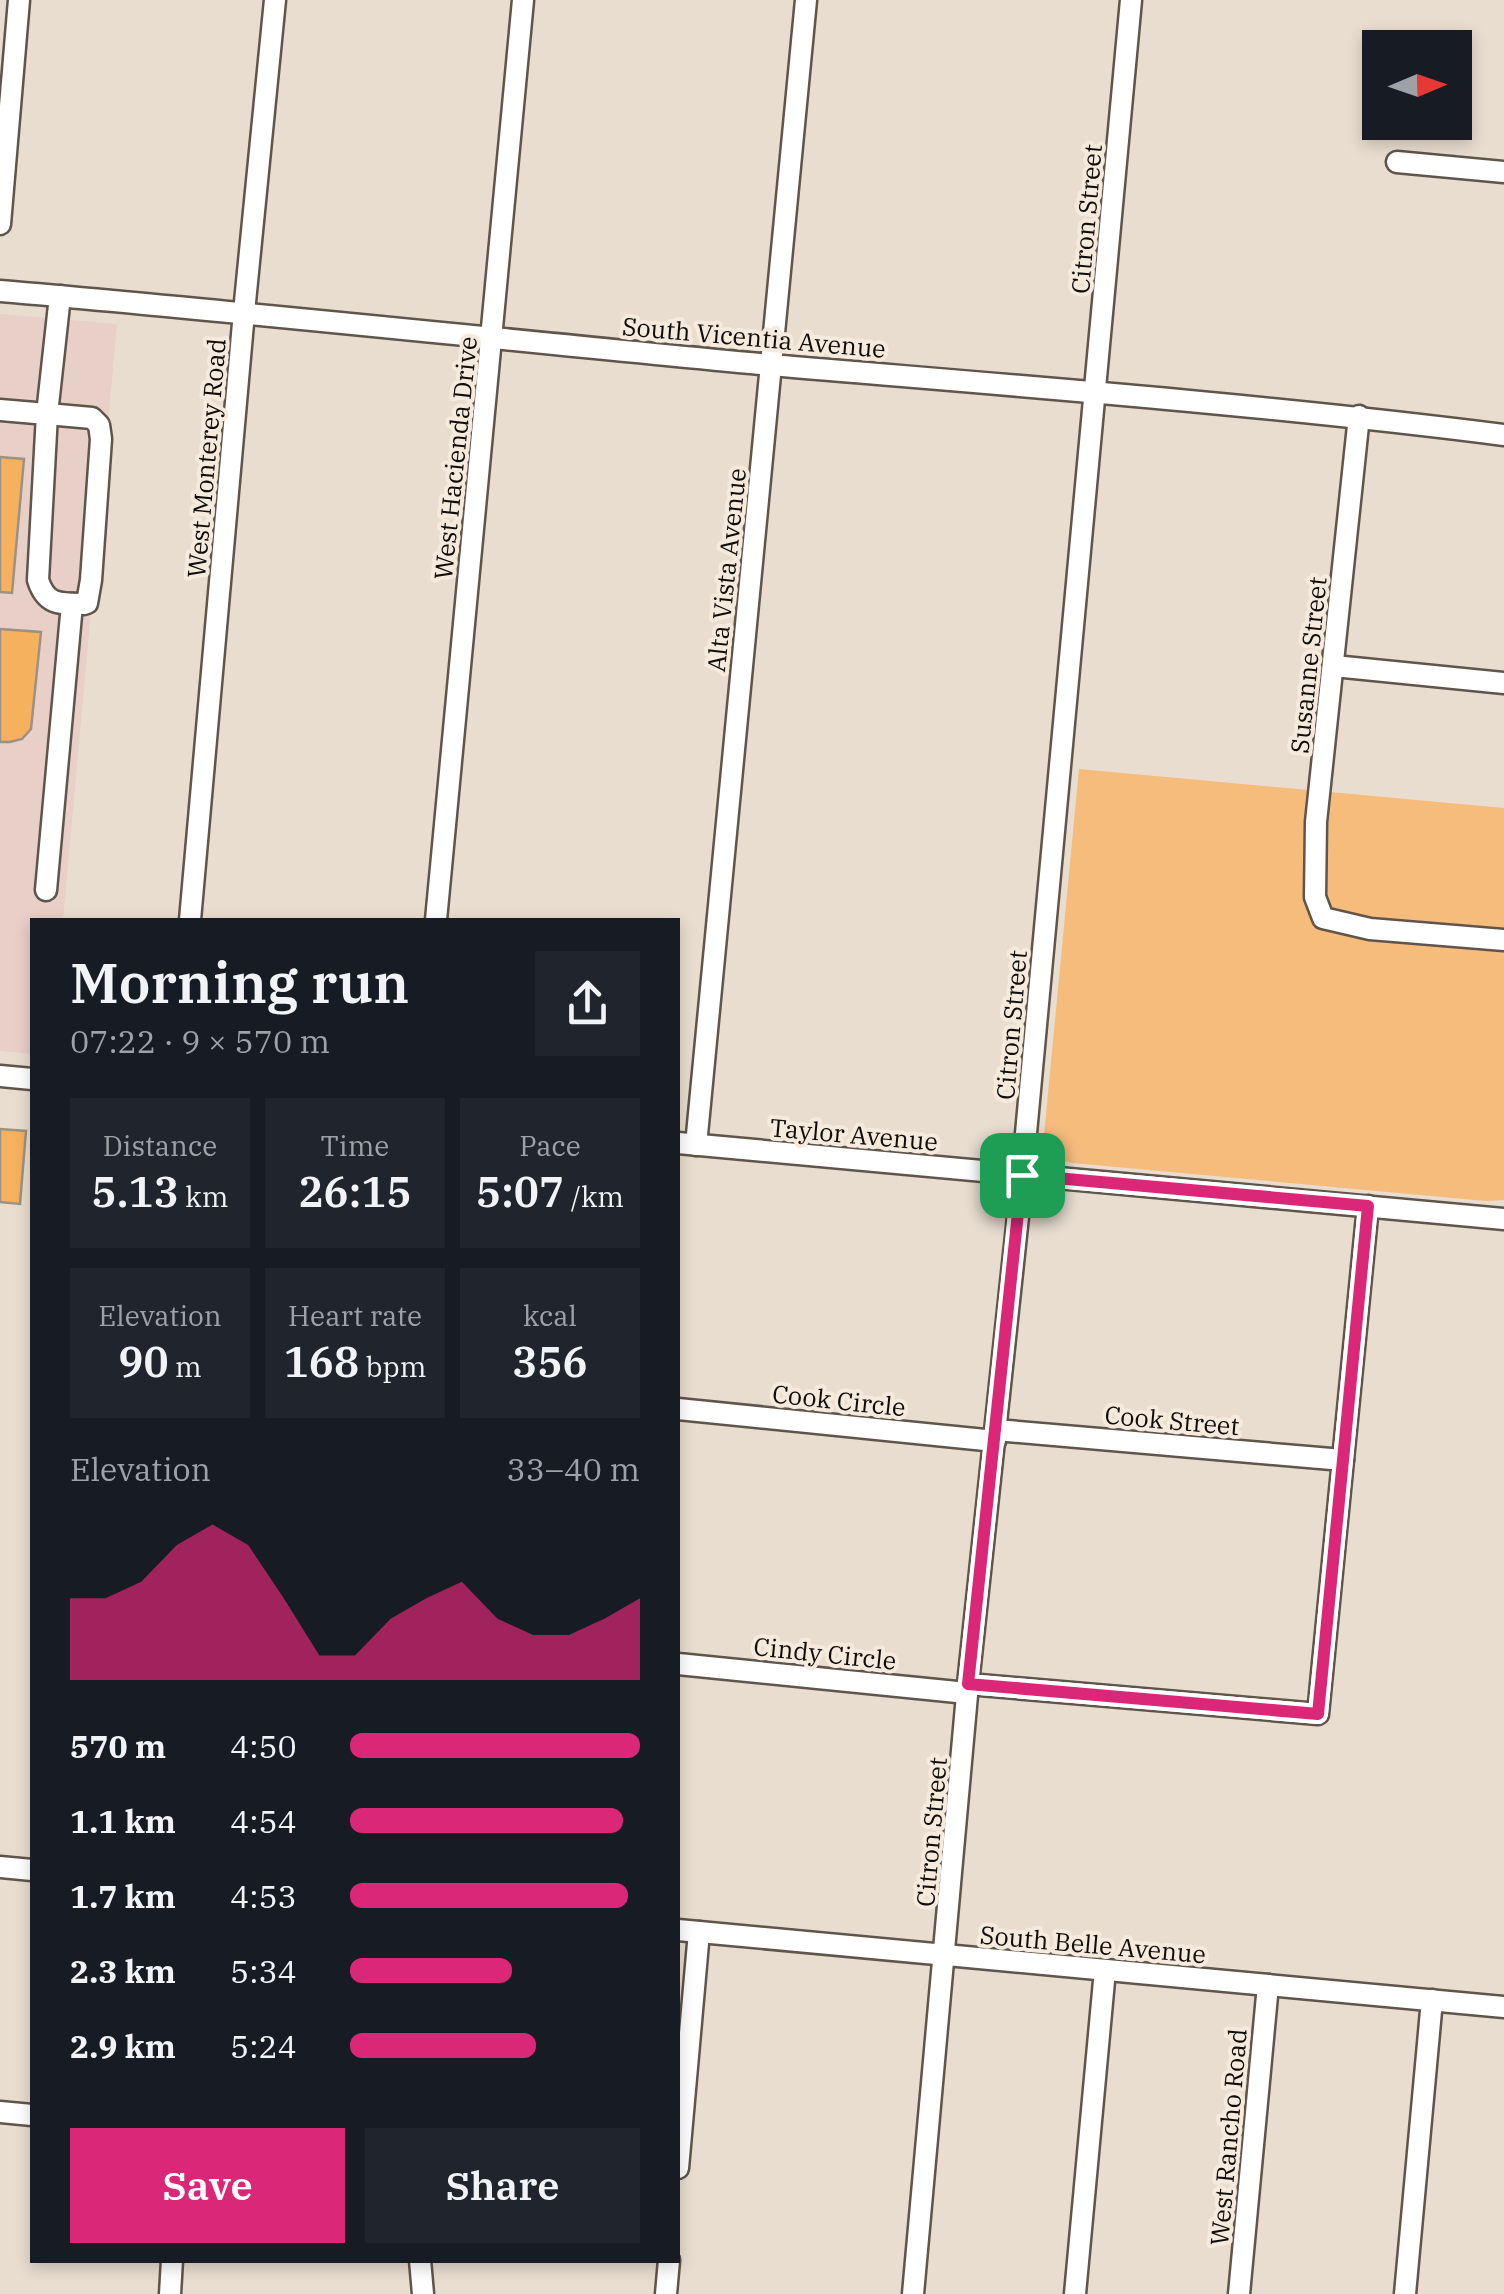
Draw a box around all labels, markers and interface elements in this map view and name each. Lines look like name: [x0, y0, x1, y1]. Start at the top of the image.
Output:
north arrow: [1362, 30, 1472, 140]
map controls: [1362, 30, 1472, 140]
street label: Citron Street: [1063, 143, 1109, 295]
street label: South Vicentia Avenue: [621, 309, 887, 365]
street label: West Hacienda Drive: [426, 335, 484, 581]
street label: West Monterey Road: [179, 337, 233, 579]
street label: Alta Vista Avenue: [699, 466, 753, 674]
street label: Susanne Street: [1282, 575, 1334, 755]
text: Morning run: [70, 947, 409, 1018]
street label: Citron Street: [988, 949, 1034, 1101]
button: share: [535, 951, 640, 1056]
text: 07:22 · 9 × 570 m: [70, 1020, 330, 1062]
street label: Taylor Avenue: [769, 1110, 939, 1158]
text: Distance: [103, 1127, 217, 1164]
text: Time: [321, 1127, 389, 1164]
text: Pace: [519, 1127, 581, 1164]
pin: [980, 1133, 1065, 1218]
icon: arrive: [995, 1148, 1050, 1203]
text: 5.13: [92, 1164, 179, 1219]
text: 26:15: [298, 1164, 412, 1219]
text: 5:07: [476, 1164, 564, 1219]
text: km: [179, 1178, 228, 1215]
text: /km: [564, 1178, 624, 1215]
text: Elevation: [98, 1297, 222, 1334]
text: Heart rate: [288, 1297, 422, 1334]
text: kcal: [523, 1297, 577, 1334]
text: 90: [118, 1334, 169, 1389]
text: 168: [284, 1334, 359, 1389]
text: 356: [512, 1334, 588, 1389]
text: m: [169, 1348, 202, 1385]
text: bpm: [359, 1348, 426, 1385]
street label: Cook Circle: [771, 1377, 907, 1423]
street label: Cook Street: [1103, 1398, 1241, 1442]
text: Elevation: [70, 1448, 211, 1490]
text: 33–40 m: [506, 1448, 640, 1490]
street label: Cindy Circle: [752, 1629, 898, 1677]
text: 570 m: [70, 1725, 166, 1767]
text: 4:50: [230, 1725, 297, 1767]
street label: Citron Street: [908, 1756, 954, 1908]
text: 1.1 km: [70, 1800, 176, 1842]
text: 4:54: [230, 1800, 297, 1842]
text: 1.7 km: [70, 1875, 176, 1917]
text: 4:53: [230, 1875, 297, 1917]
street label: South Belle Avenue: [979, 1918, 1207, 1970]
text: 2.3 km: [70, 1950, 176, 1992]
text: 5:34: [230, 1950, 297, 1992]
text: 2.9 km: [70, 2025, 176, 2067]
text: 5:24: [230, 2025, 297, 2067]
street label: West Rancho Road: [1202, 2027, 1254, 2247]
button: Save: [70, 2128, 345, 2243]
button: Share: [365, 2128, 640, 2243]

